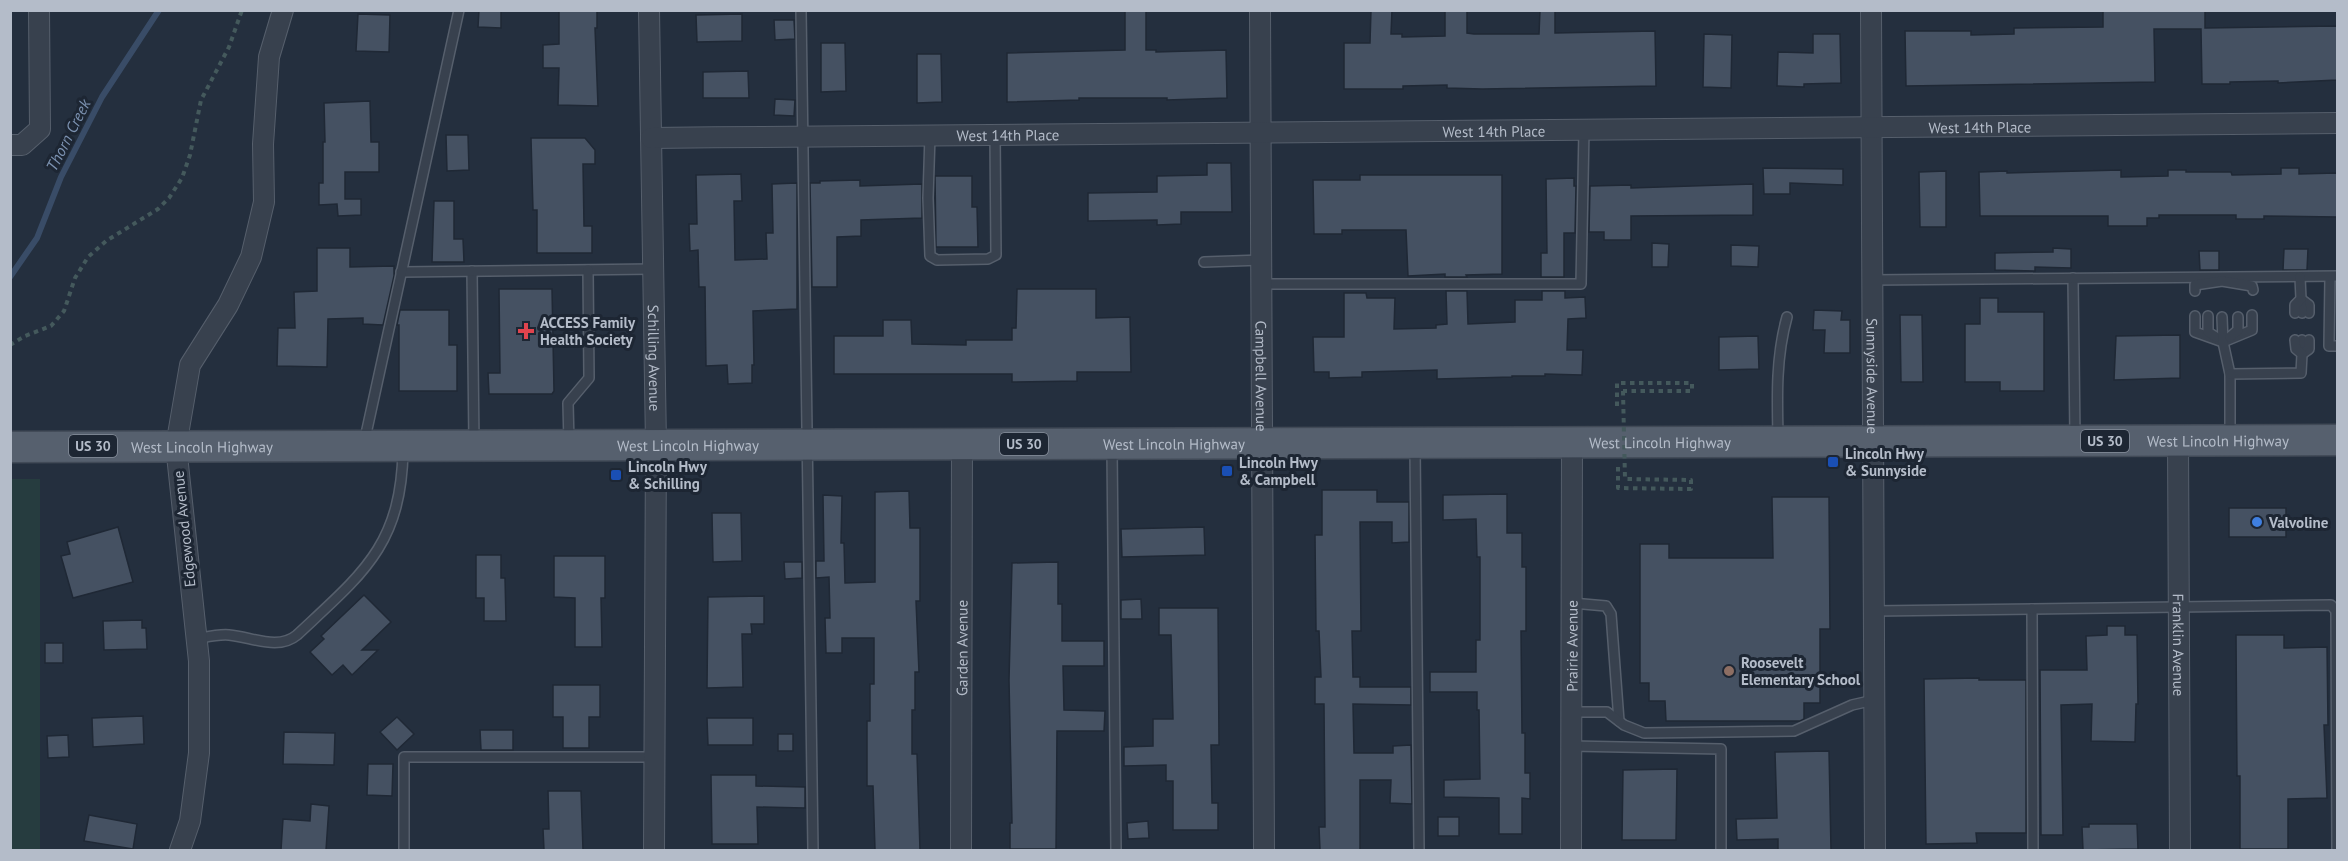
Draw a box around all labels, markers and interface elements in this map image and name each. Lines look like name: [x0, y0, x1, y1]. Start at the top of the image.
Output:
water label: Thorn Creek: [41, 95, 95, 174]
street label: West 14th Place: [1928, 117, 2031, 137]
street label: West 14th Place: [1442, 121, 1545, 141]
street label: West 14th Place: [956, 125, 1059, 145]
street label: Schilling Avenue: [644, 305, 665, 411]
place label: ACCESS Family Health Society: [540, 313, 636, 349]
street label: Sunnyside Avenue: [1863, 318, 1883, 434]
street label: Campbell Avenue: [1252, 320, 1272, 432]
marker: ACCESS Family Health Society: [517, 322, 535, 340]
road number: US 30: [2081, 430, 2129, 452]
street label: West Lincoln Highway: [2147, 431, 2289, 450]
street label: West Lincoln Highway: [1589, 432, 1731, 452]
road number: US 30: [1000, 433, 1048, 455]
street label: West Lincoln Highway: [1103, 434, 1245, 453]
road number: US 30: [69, 435, 117, 457]
street label: West Lincoln Highway: [617, 435, 759, 455]
street label: West Lincoln Highway: [131, 437, 273, 456]
place label: Lincoln Hwy & Sunnyside: [1845, 444, 1927, 480]
place label: Lincoln Hwy & Campbell: [1239, 453, 1319, 489]
marker: Lincoln Hwy & Sunnyside: [1826, 455, 1840, 469]
place label: Lincoln Hwy & Schilling: [628, 457, 708, 493]
marker: Lincoln Hwy & Campbell: [1220, 464, 1234, 478]
marker: Lincoln Hwy & Schilling: [609, 468, 623, 482]
street label: Edgewood Avenue: [168, 470, 200, 588]
place label: Valvoline: [2268, 513, 2329, 532]
marker: Valvoline: [2250, 515, 2264, 529]
street label: Franklin Avenue: [2169, 594, 2189, 696]
street label: Garden Avenue: [952, 600, 971, 696]
street label: Prairie Avenue: [1562, 600, 1581, 692]
place label: Roosevelt Elementary School: [1741, 653, 1861, 689]
marker: Roosevelt Elementary School: [1722, 664, 1736, 678]

